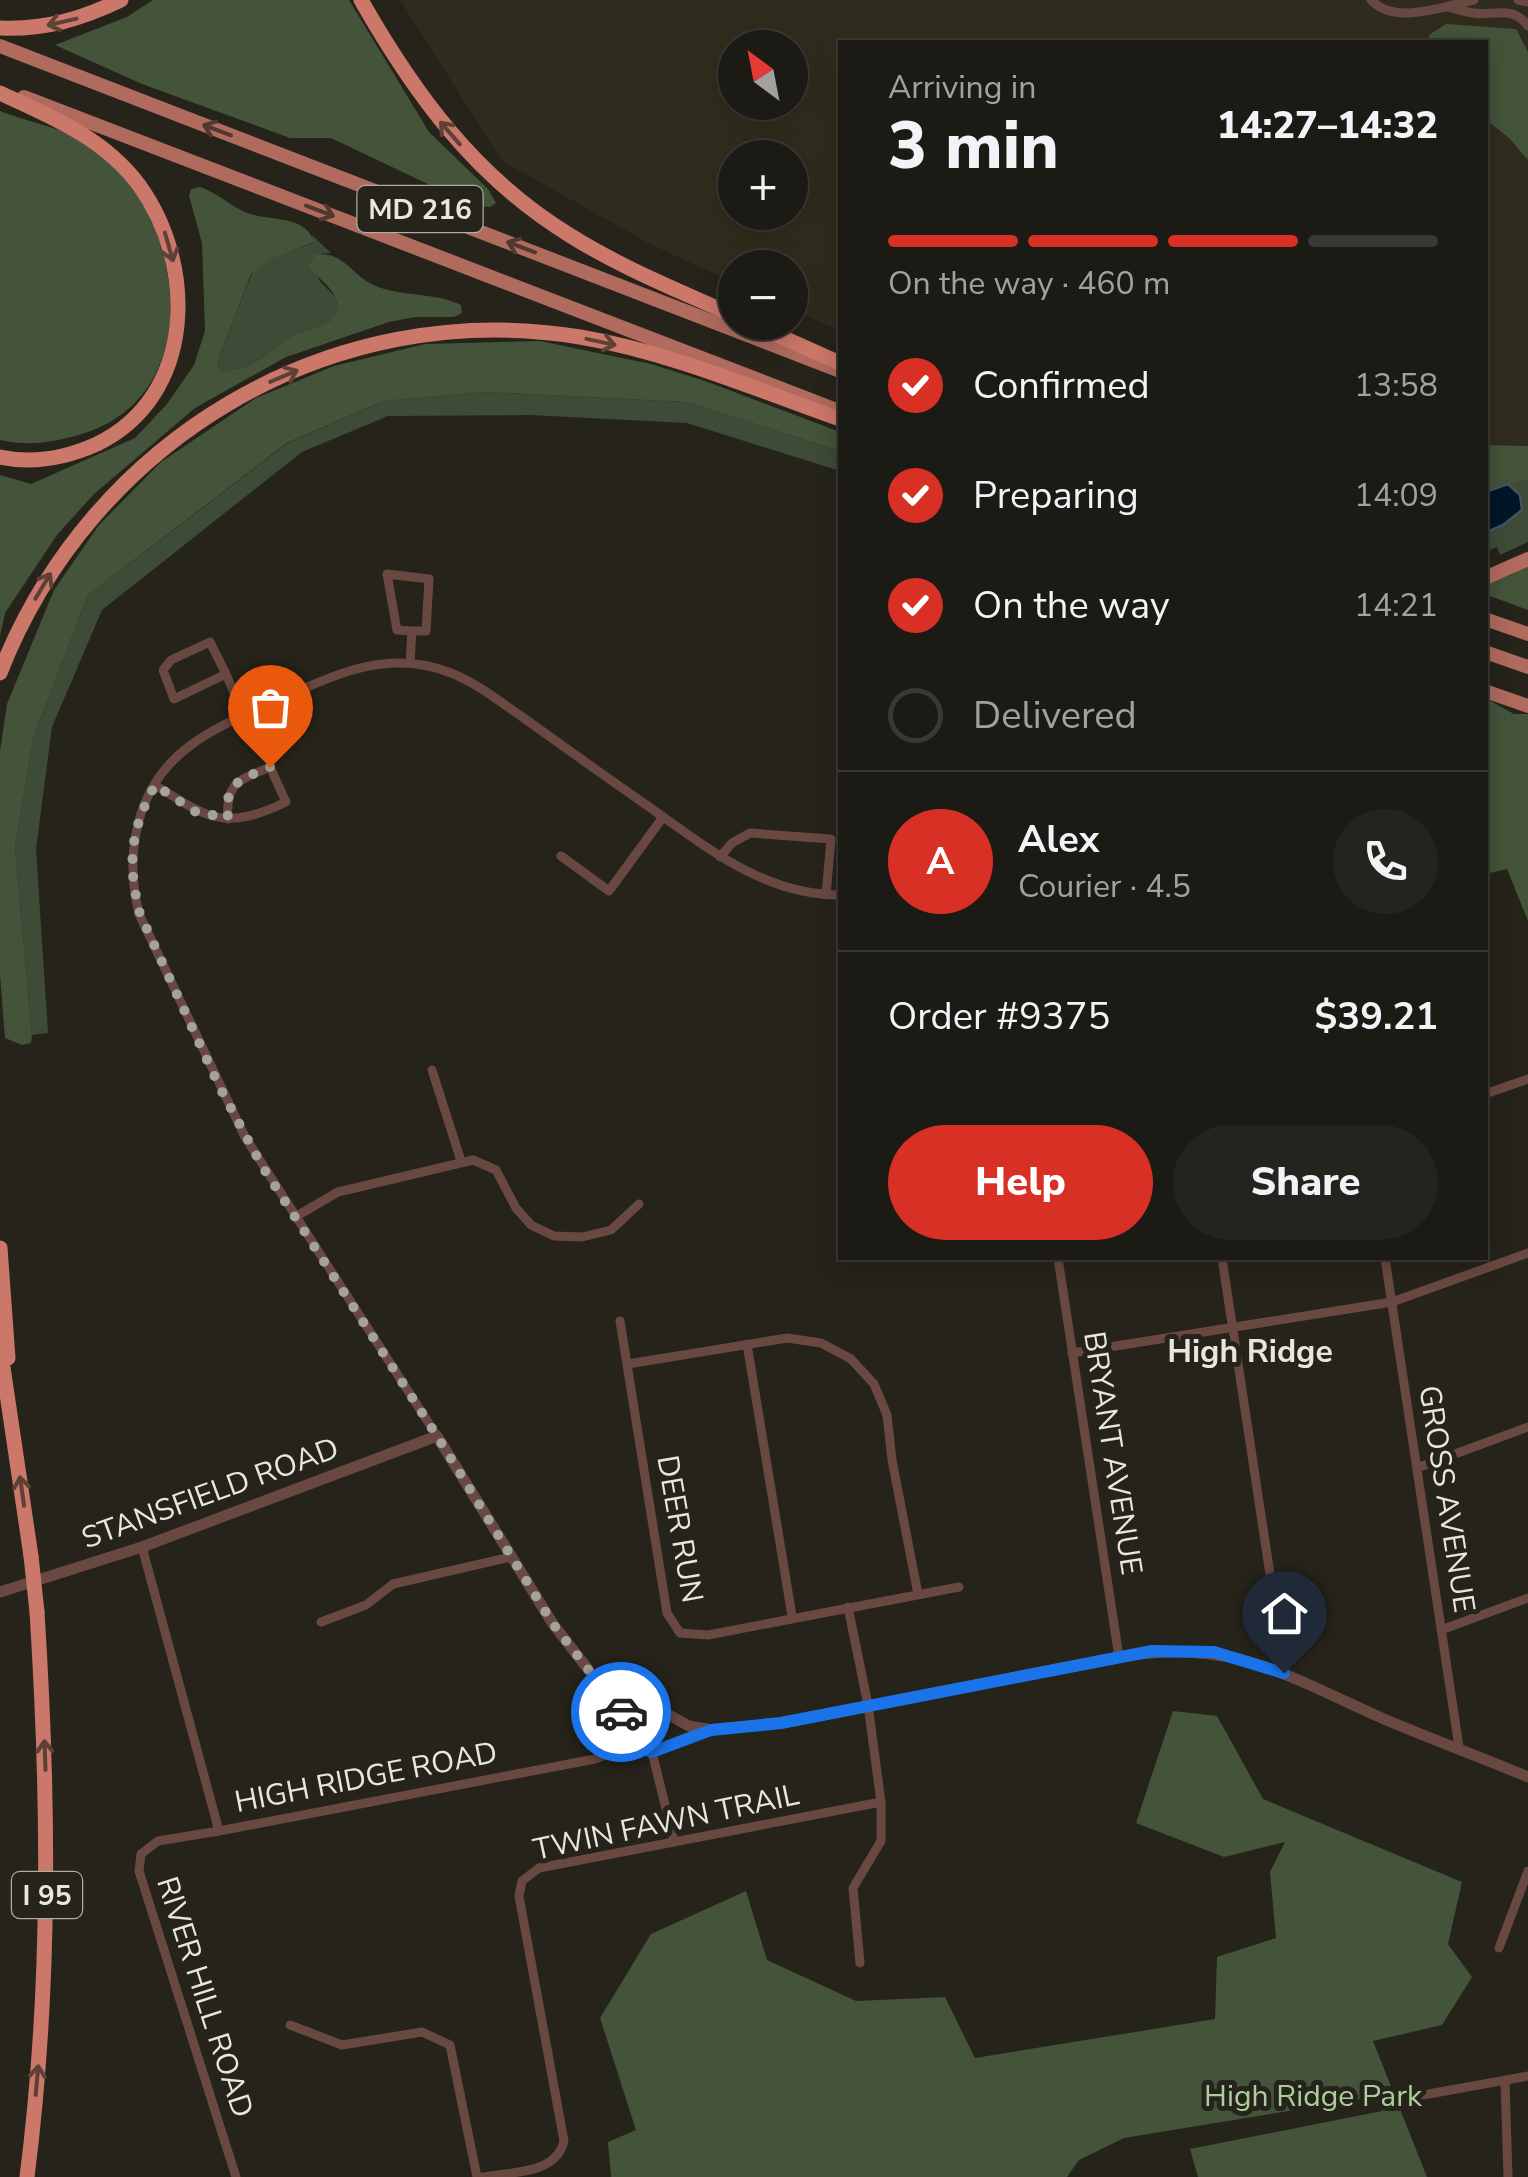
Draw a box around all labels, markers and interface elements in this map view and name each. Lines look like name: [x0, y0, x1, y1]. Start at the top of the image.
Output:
one-way arrow: [47, 14, 79, 32]
north arrow: [718, 30, 808, 120]
map controls: [718, 30, 808, 340]
text: Arriving in: [888, 66, 1036, 109]
text: 14:27–14:32: [1217, 100, 1438, 151]
text: 3 min: [888, 102, 1059, 191]
one-way arrow: [203, 120, 233, 138]
one-way arrow: [438, 121, 461, 146]
button: +: [718, 140, 808, 230]
road number: MD 216: [358, 186, 482, 232]
one-way arrow: [303, 203, 334, 221]
one-way arrow: [161, 230, 179, 262]
one-way arrow: [506, 237, 536, 255]
button: −: [718, 250, 808, 340]
text: On the way · 460 m: [888, 262, 1170, 305]
one-way arrow: [584, 333, 616, 352]
icon: check: [888, 358, 943, 413]
text: Confirmed: [973, 360, 1150, 411]
text: 13:58: [1354, 364, 1438, 407]
one-way arrow: [268, 365, 299, 383]
icon: check: [888, 468, 943, 523]
text: Preparing: [973, 470, 1139, 521]
text: 14:09: [1354, 474, 1438, 517]
one-way arrow: [33, 572, 53, 601]
icon: check: [888, 578, 943, 633]
text: On the way: [973, 580, 1169, 631]
text: 14:21: [1354, 584, 1438, 627]
pin: [228, 665, 313, 768]
icon: bag: [243, 680, 298, 735]
text: Delivered: [973, 690, 1137, 741]
button: phone: [1333, 809, 1438, 914]
text: Alex: [1018, 814, 1099, 865]
text: A: [926, 836, 955, 887]
text: Courier · 4.5: [1018, 865, 1191, 908]
text: Order #9375: [888, 991, 1110, 1042]
text: $39.21: [1315, 991, 1438, 1042]
button: Help: [888, 1125, 1153, 1240]
button: Share: [1173, 1125, 1438, 1240]
street label: BRYANT AVENUE: [1073, 1328, 1152, 1578]
district label: High Ridge: [1167, 1330, 1333, 1373]
street label: GROSS AVENUE: [1408, 1383, 1485, 1615]
street label: STANSFIELD ROAD: [76, 1428, 344, 1559]
street label: DEER RUN: [646, 1452, 713, 1606]
one-way arrow: [12, 1475, 31, 1508]
pin: [1242, 1571, 1327, 1674]
icon: home: [1257, 1586, 1312, 1641]
courier: [571, 1662, 671, 1762]
icon: car: [594, 1685, 649, 1740]
street label: HIGH RIDGE ROAD: [231, 1732, 501, 1823]
one-way arrow: [35, 1740, 54, 1772]
street label: TWIN FAWN TRAIL: [530, 1774, 803, 1871]
street label: RIVER HILL ROAD: [146, 1871, 263, 2123]
road number: I 95: [12, 1872, 82, 1918]
one-way arrow: [28, 2065, 47, 2097]
park label: High Ridge Park: [1204, 2076, 1423, 2117]

